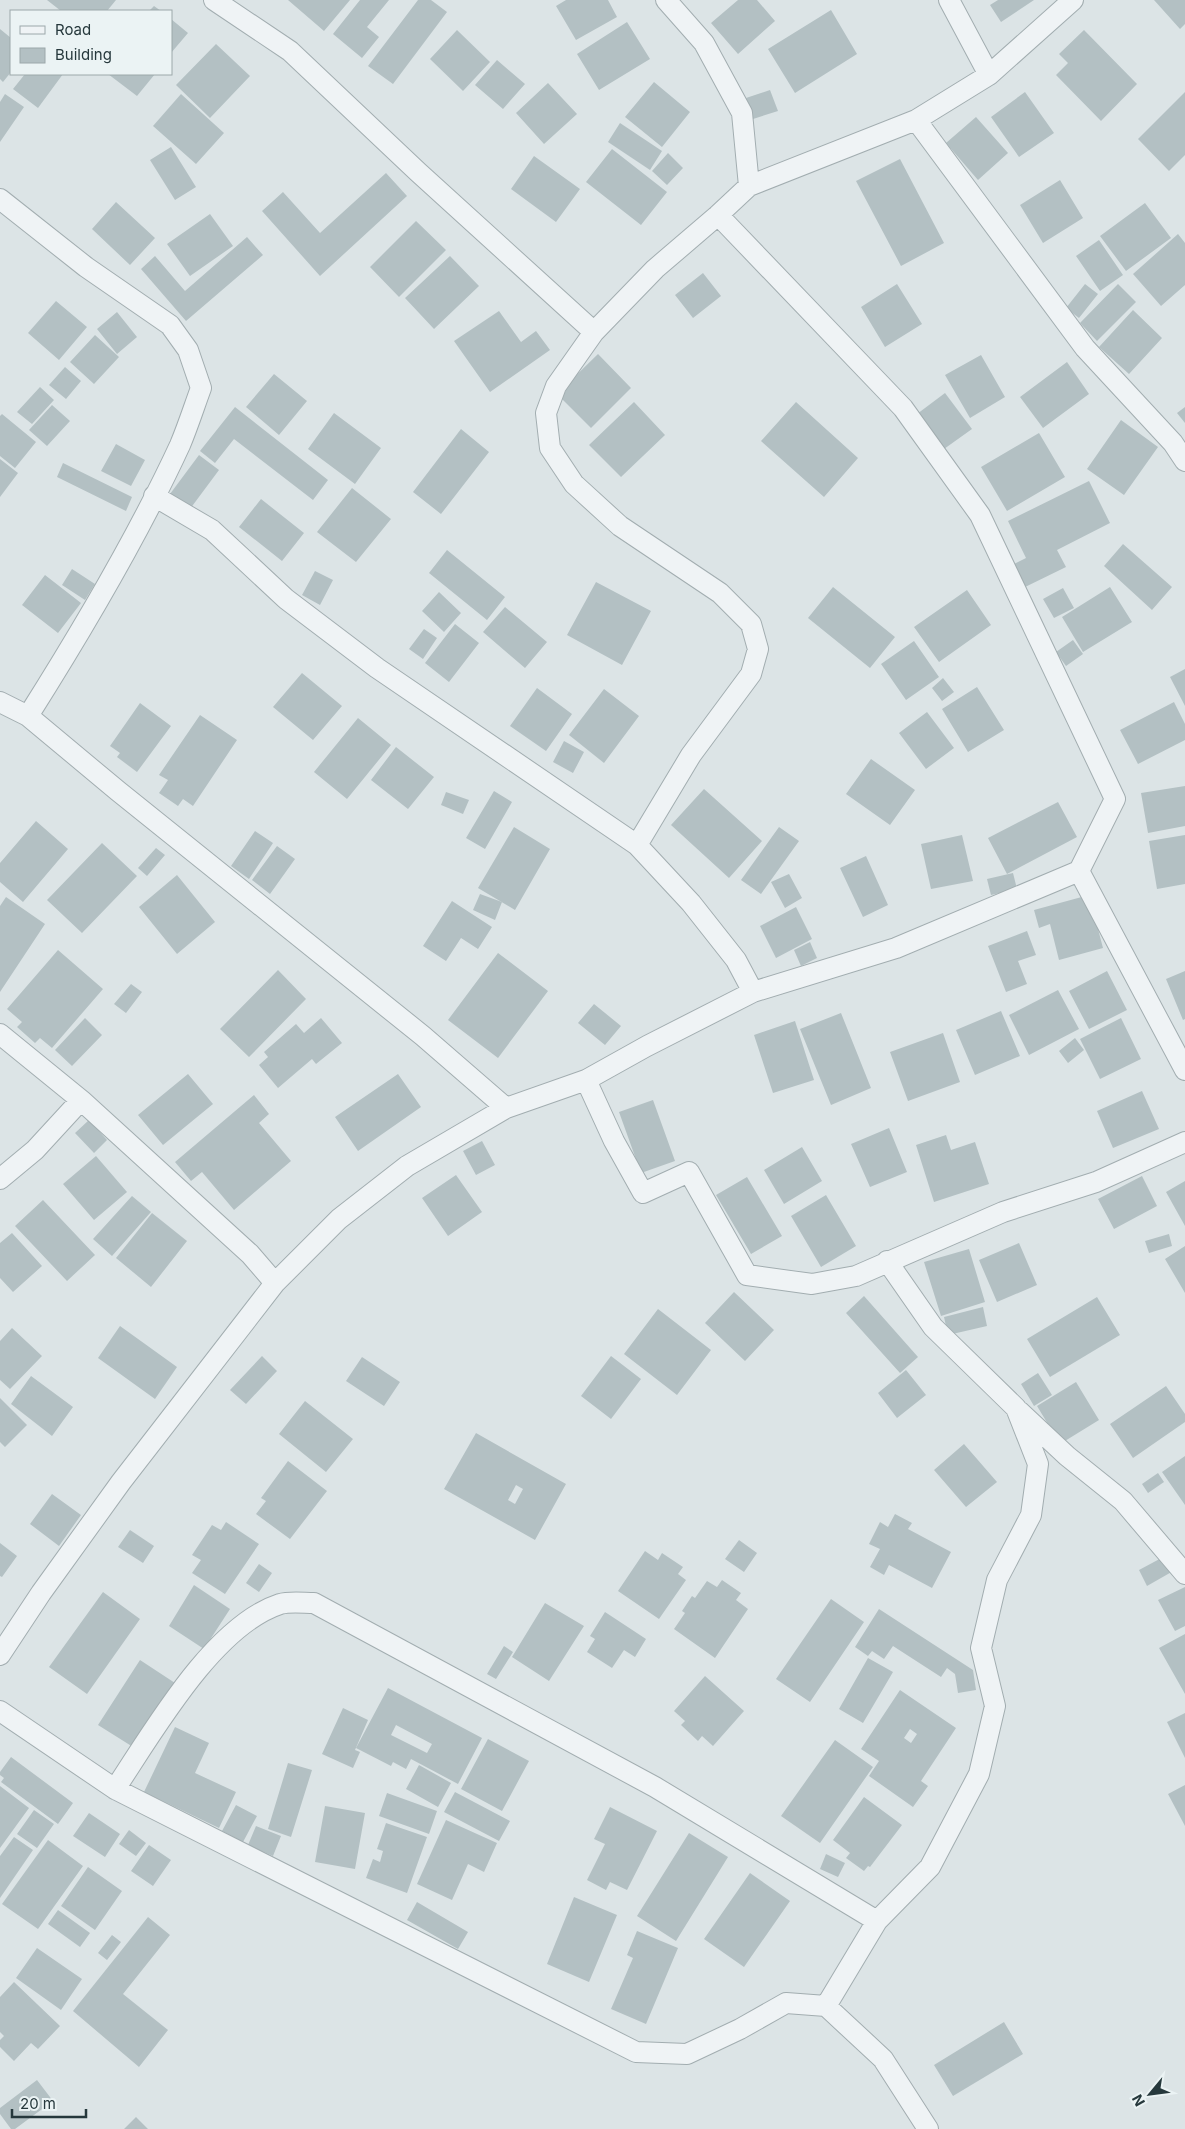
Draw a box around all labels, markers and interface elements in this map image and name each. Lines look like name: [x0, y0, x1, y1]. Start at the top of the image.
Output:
legend: [10, 10, 172, 75]
text: Road: [55, 20, 91, 39]
text: Building: [55, 45, 112, 64]
north arrow: [1125, 2069, 1175, 2119]
scale bar: [12, 2086, 86, 2118]
text: N: [1128, 2092, 1148, 2109]
text: 20 m: [20, 2094, 56, 2113]

